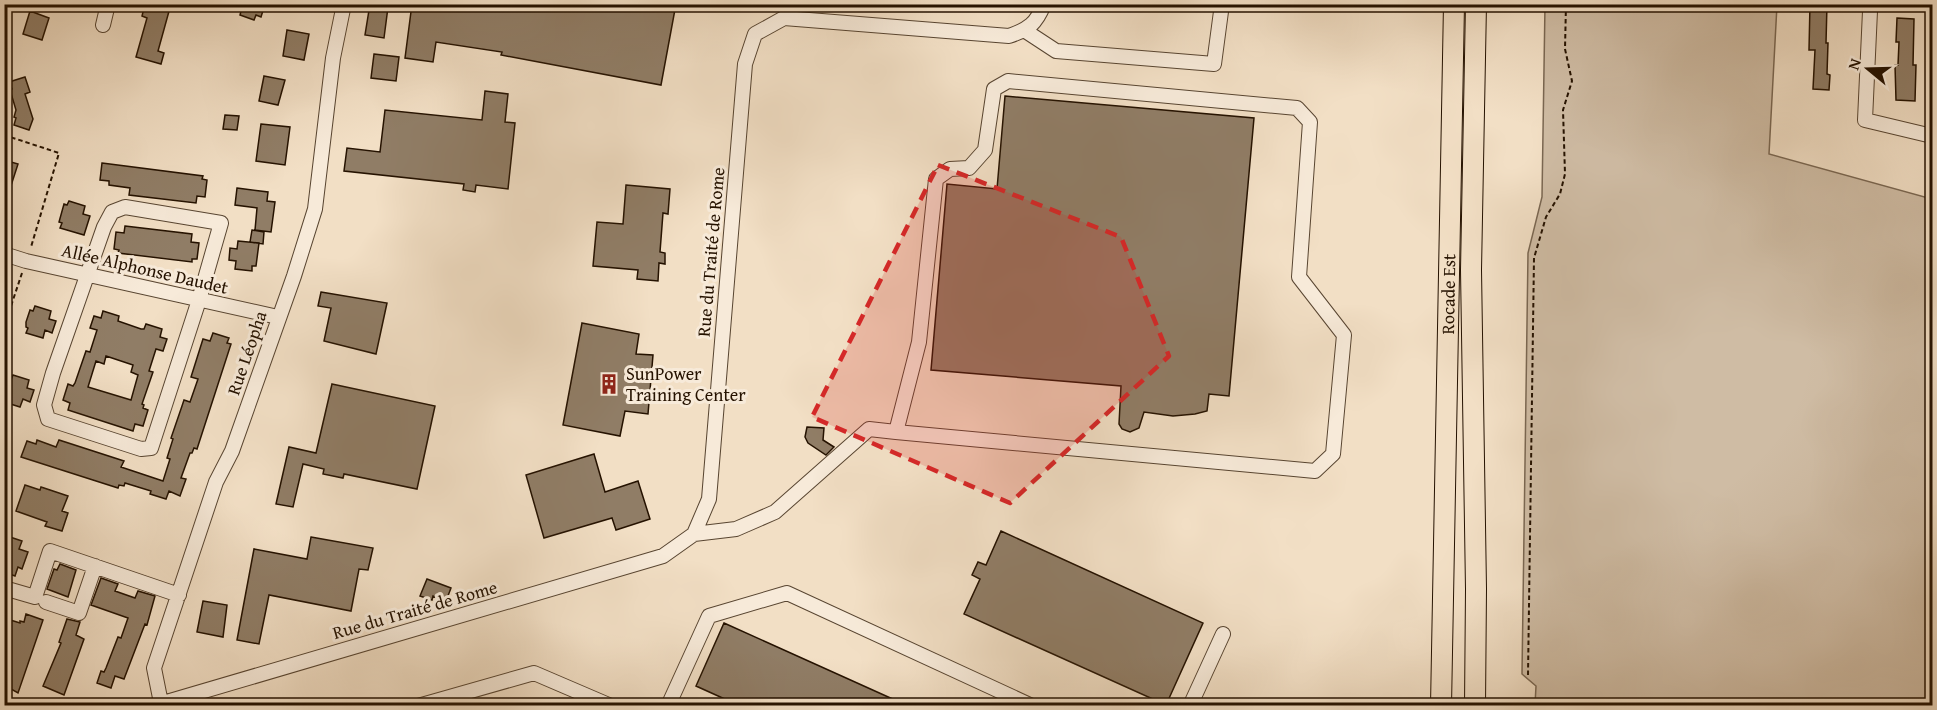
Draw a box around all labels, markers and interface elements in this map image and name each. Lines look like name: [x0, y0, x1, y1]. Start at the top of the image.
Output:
north arrow: [1838, 39, 1898, 99]
text: N: [1841, 55, 1867, 73]
street label: Rue du Traité de Rome: [690, 166, 731, 338]
street label: Allée Alphonse Daudet: [59, 236, 232, 301]
street label: Rocade Est: [1434, 253, 1462, 335]
street label: Rue Léopha: [220, 307, 274, 398]
place label: SunPower Training Center: [626, 360, 746, 408]
building icon: SunPower Training Center: [597, 372, 621, 396]
street label: Rue du Traité de Rome: [329, 573, 500, 646]

